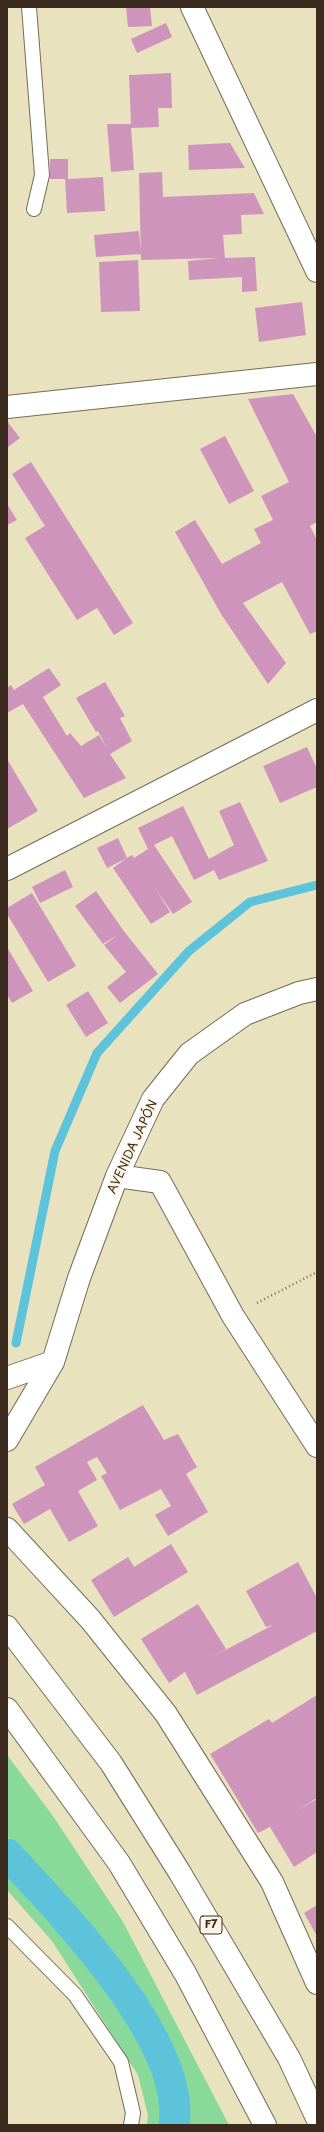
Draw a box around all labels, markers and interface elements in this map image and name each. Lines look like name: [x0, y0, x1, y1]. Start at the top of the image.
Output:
street label: AVENIDA JAPÓN: [105, 1098, 161, 1196]
road number: F7: [200, 1916, 222, 1934]

